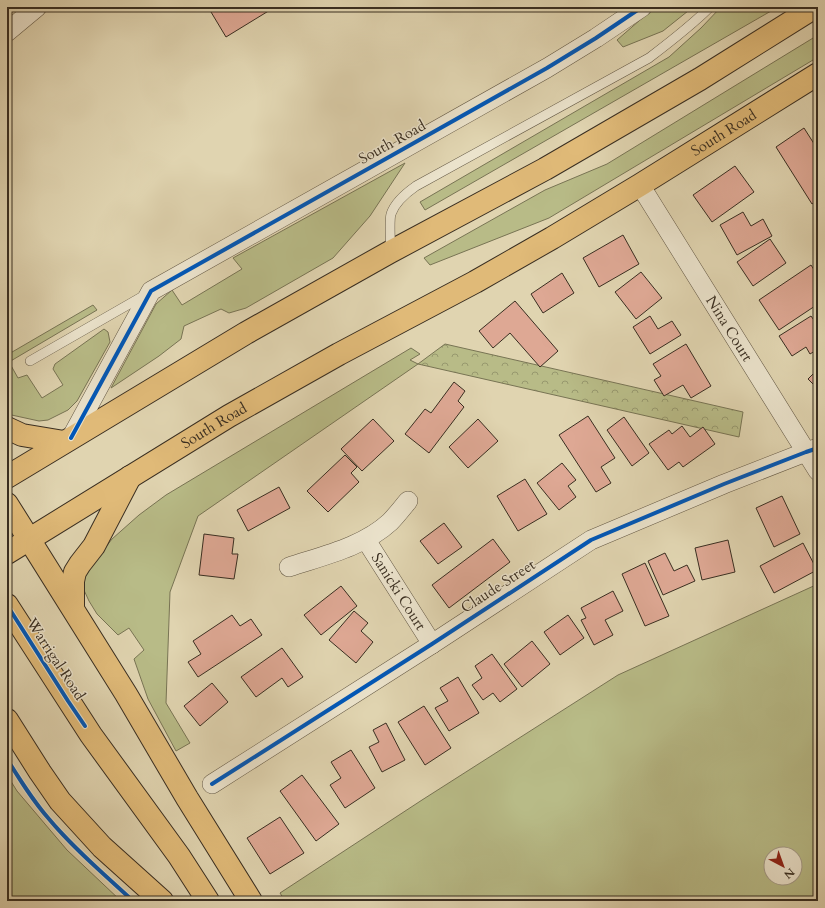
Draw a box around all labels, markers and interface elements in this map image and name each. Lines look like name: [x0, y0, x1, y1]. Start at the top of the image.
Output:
street label: South Road: [687, 105, 760, 161]
street label: South Road: [355, 115, 429, 169]
street label: Nina Court: [701, 292, 758, 365]
street label: South Road: [177, 398, 251, 453]
street label: Sanicki Court: [367, 549, 431, 634]
street label: Claude Street: [457, 554, 539, 618]
street label: Warrigal Road: [21, 613, 90, 704]
north arrow: [763, 846, 803, 886]
text: N: [780, 864, 798, 882]

